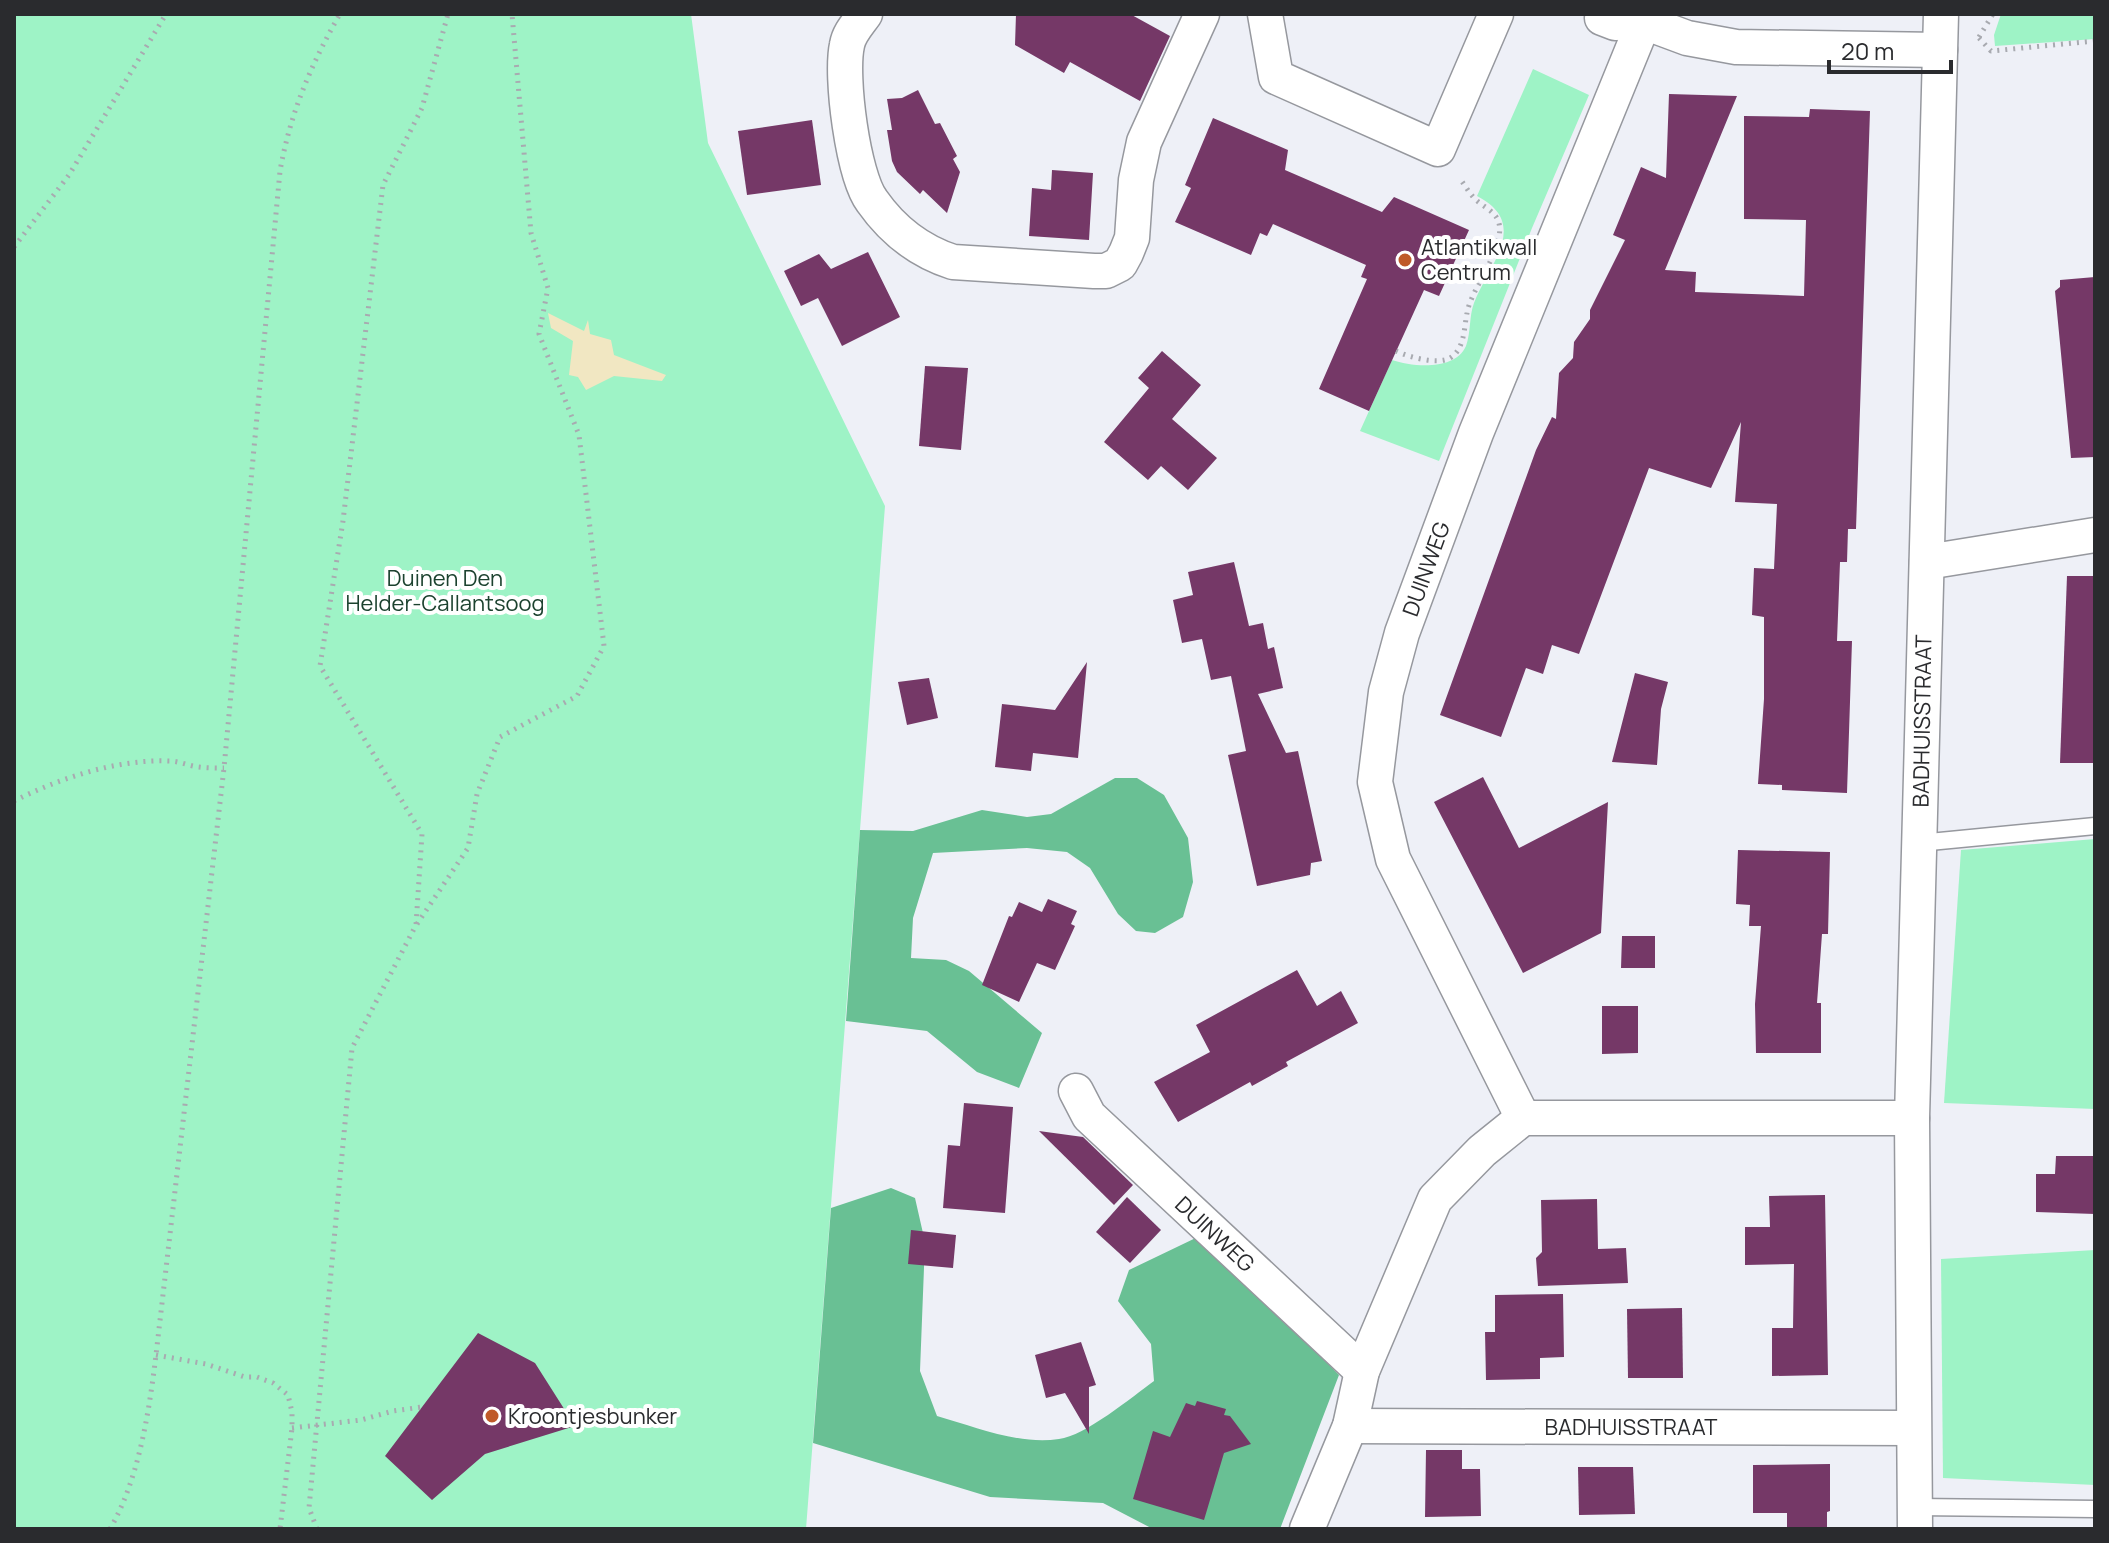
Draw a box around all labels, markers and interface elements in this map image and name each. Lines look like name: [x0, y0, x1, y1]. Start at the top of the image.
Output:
scale bar: [1829, 24, 1951, 74]
text: 20 m: [1841, 34, 1894, 67]
place label: Atlantikwall Centrum: [1421, 232, 1537, 287]
marker: Atlantikwall Centrum: [1396, 251, 1414, 269]
street label: DUINWEG: [1395, 518, 1457, 620]
park label: Duinen Den Helder-Callantsoog: [345, 563, 545, 618]
street label: BADHUISSTRAAT: [1905, 634, 1939, 808]
street label: DUINWEG: [1169, 1189, 1261, 1279]
place label: Kroontjesbunker: [508, 1401, 677, 1431]
marker: Kroontjesbunker: [483, 1407, 501, 1425]
street label: BADHUISSTRAAT: [1545, 1412, 1717, 1442]

